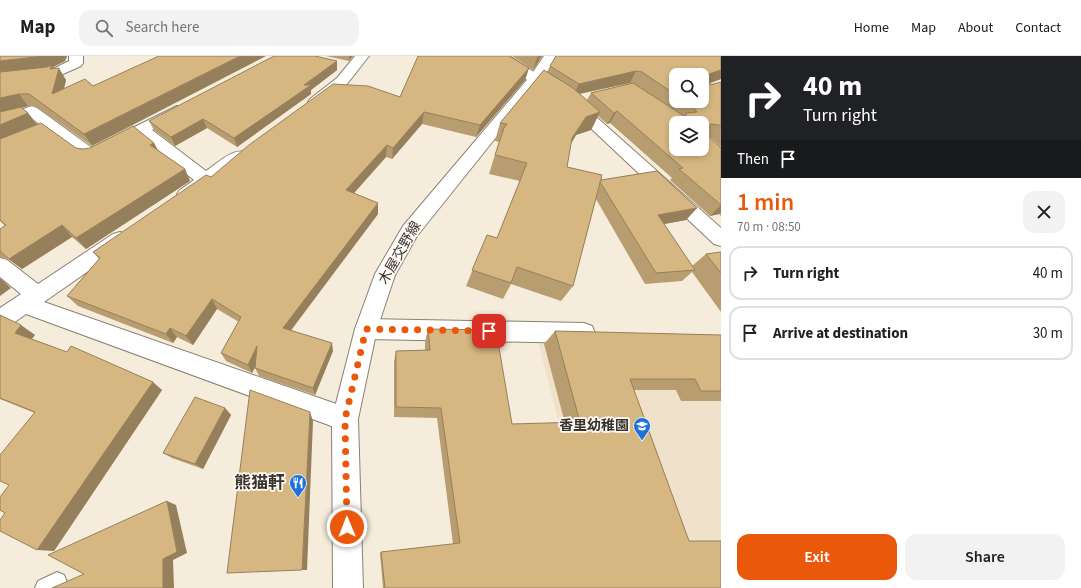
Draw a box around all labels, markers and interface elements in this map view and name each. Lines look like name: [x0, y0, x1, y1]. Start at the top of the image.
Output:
search box: [79, 10, 359, 46]
text: Map: [20, 14, 55, 41]
icon: search: [93, 17, 115, 39]
text: Search here: [125, 17, 199, 38]
text: Home: [854, 18, 889, 38]
text: Map: [911, 18, 936, 38]
text: About: [958, 18, 993, 38]
text: Contact: [1015, 18, 1061, 38]
text: 40 m: [803, 66, 862, 106]
map controls: [669, 68, 709, 156]
button: search: [669, 68, 709, 108]
icon: right: [737, 72, 789, 124]
text: Turn right: [803, 103, 877, 128]
button: layers: [669, 116, 709, 156]
icon: arrive: [777, 148, 799, 170]
text: Then: [737, 149, 769, 170]
text: 1 min: [737, 185, 794, 220]
button: close: [1023, 191, 1065, 233]
street label: 木屋交野線: [374, 218, 426, 288]
text: 70 m · 08:50: [737, 218, 801, 236]
icon: right: [739, 262, 761, 284]
text: Turn right: [773, 263, 839, 284]
text: 40 m: [1033, 263, 1063, 284]
pin: [472, 314, 506, 348]
icon: arrive: [478, 320, 500, 342]
icon: arrive: [739, 322, 761, 344]
text: Arrive at destination: [773, 323, 908, 344]
text: 30 m: [1033, 323, 1063, 344]
place label: 香里幼稚園: [559, 416, 629, 436]
school or university icon: 香里幼稚園: [632, 416, 652, 441]
place label: 熊猫軒: [234, 471, 285, 495]
restaurant icon: 熊猫軒: [288, 473, 308, 498]
position arrow: [326, 506, 368, 548]
button: Exit: [737, 534, 897, 580]
button: Share: [905, 534, 1065, 580]

